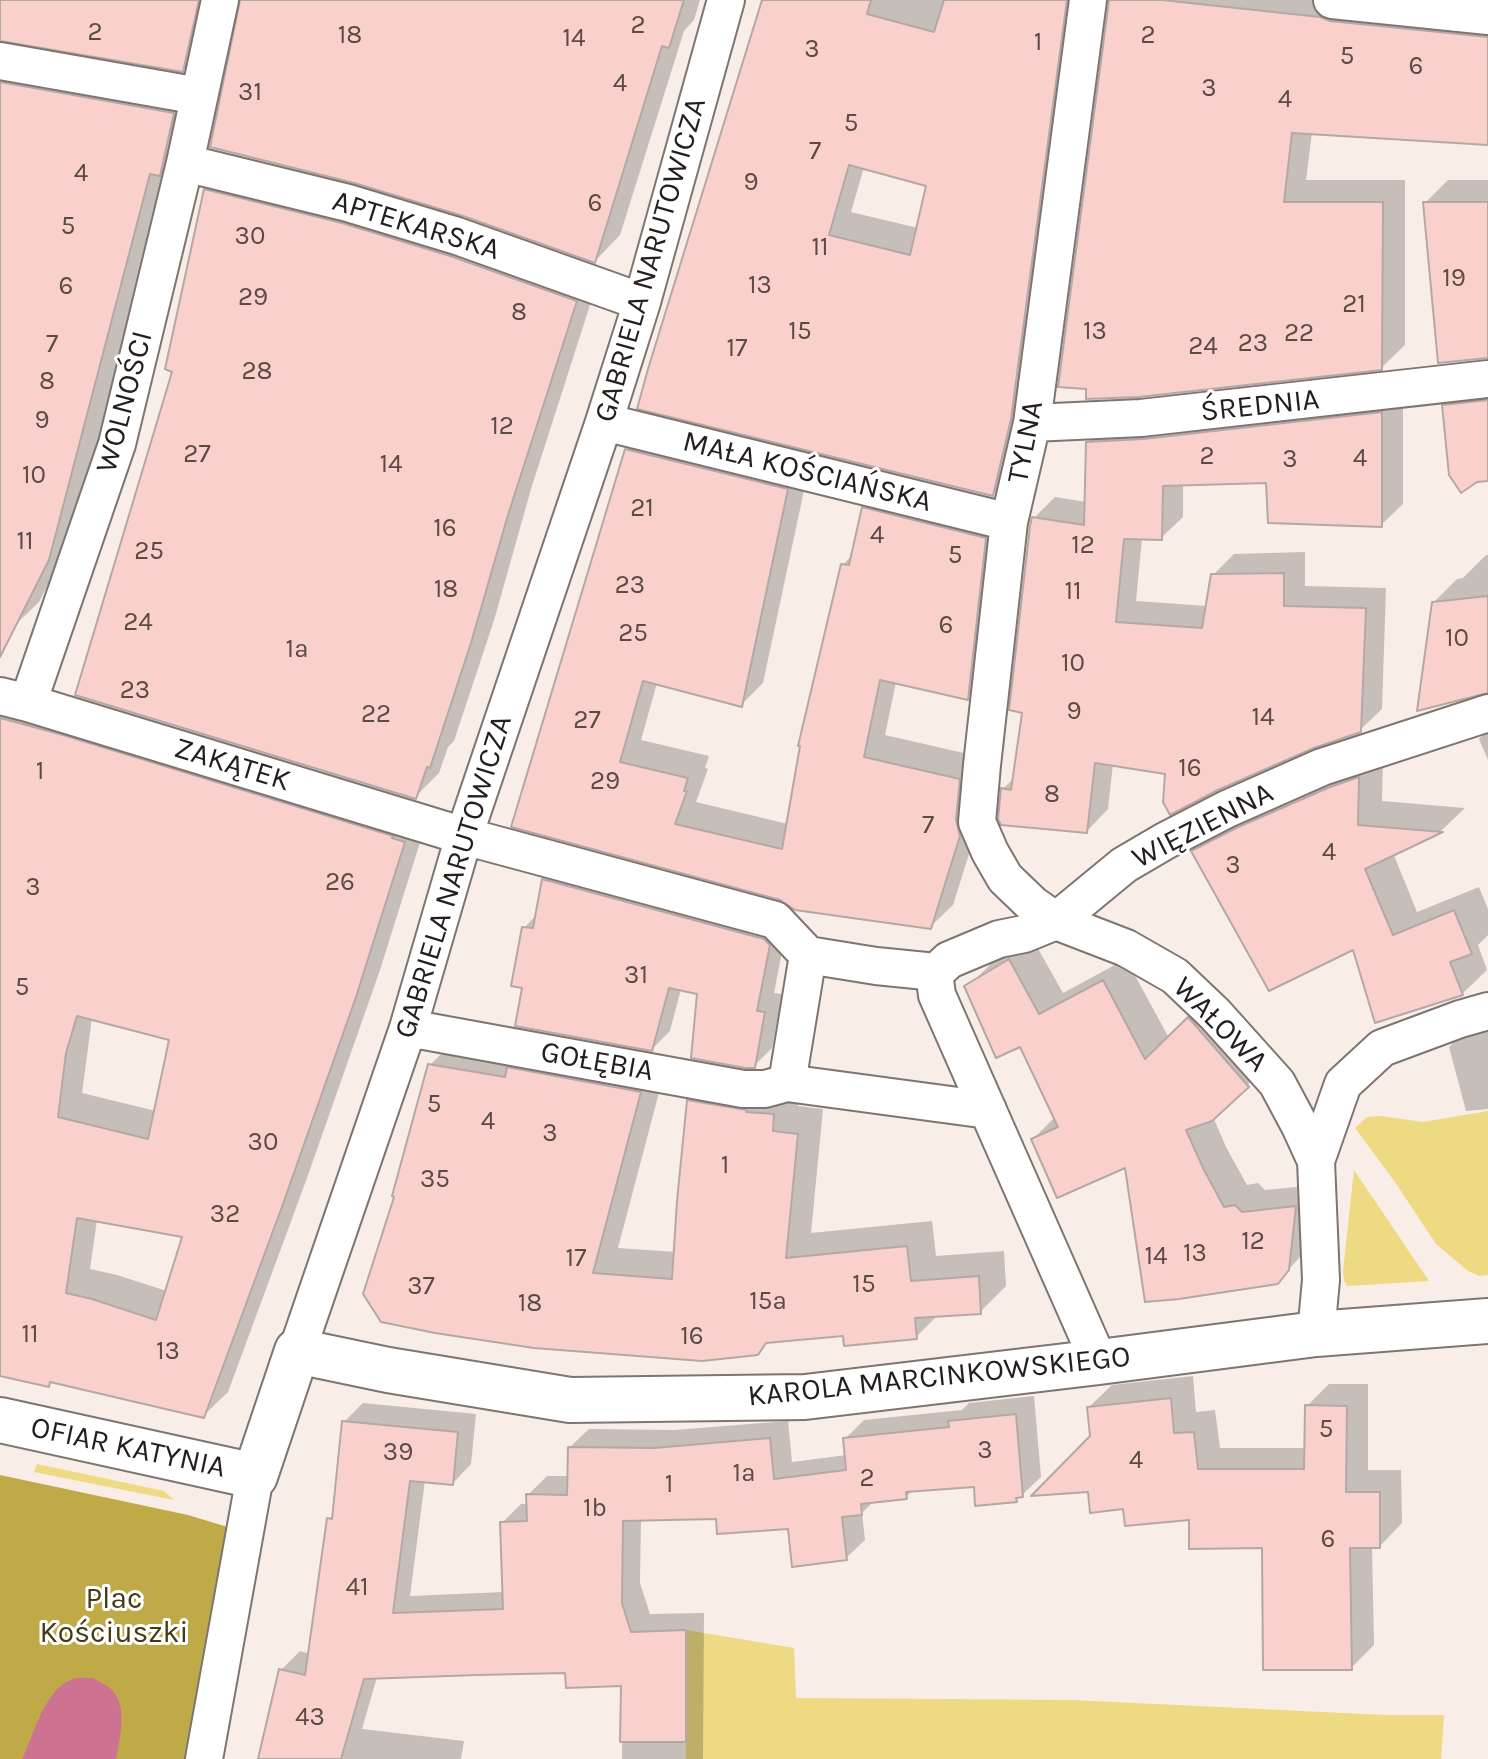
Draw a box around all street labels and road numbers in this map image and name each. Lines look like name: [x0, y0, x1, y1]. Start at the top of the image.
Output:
street label: GABRIELA NARUTOWICZA: [587, 94, 715, 426]
street label: APTEKARSKA: [328, 183, 504, 269]
street label: WOLNOŚCI: [89, 327, 161, 477]
street label: ŚREDNIA: [1199, 382, 1321, 430]
street label: TYLNA: [1000, 398, 1052, 486]
street label: MAŁA KOŚCIAŃSKA: [679, 424, 935, 520]
street label: GABRIELA NARUTOWICZA: [388, 711, 520, 1043]
street label: ZAKĄTEK: [170, 730, 294, 800]
street label: WIĘZIENNA: [1127, 775, 1279, 877]
street label: WAŁOWA: [1165, 970, 1275, 1080]
street label: GOŁĘBIA: [538, 1034, 656, 1090]
street label: KAROLA MARCINKOWSKIEGO: [746, 1339, 1132, 1415]
street label: OFIAR KATYNIA: [27, 1410, 229, 1486]

